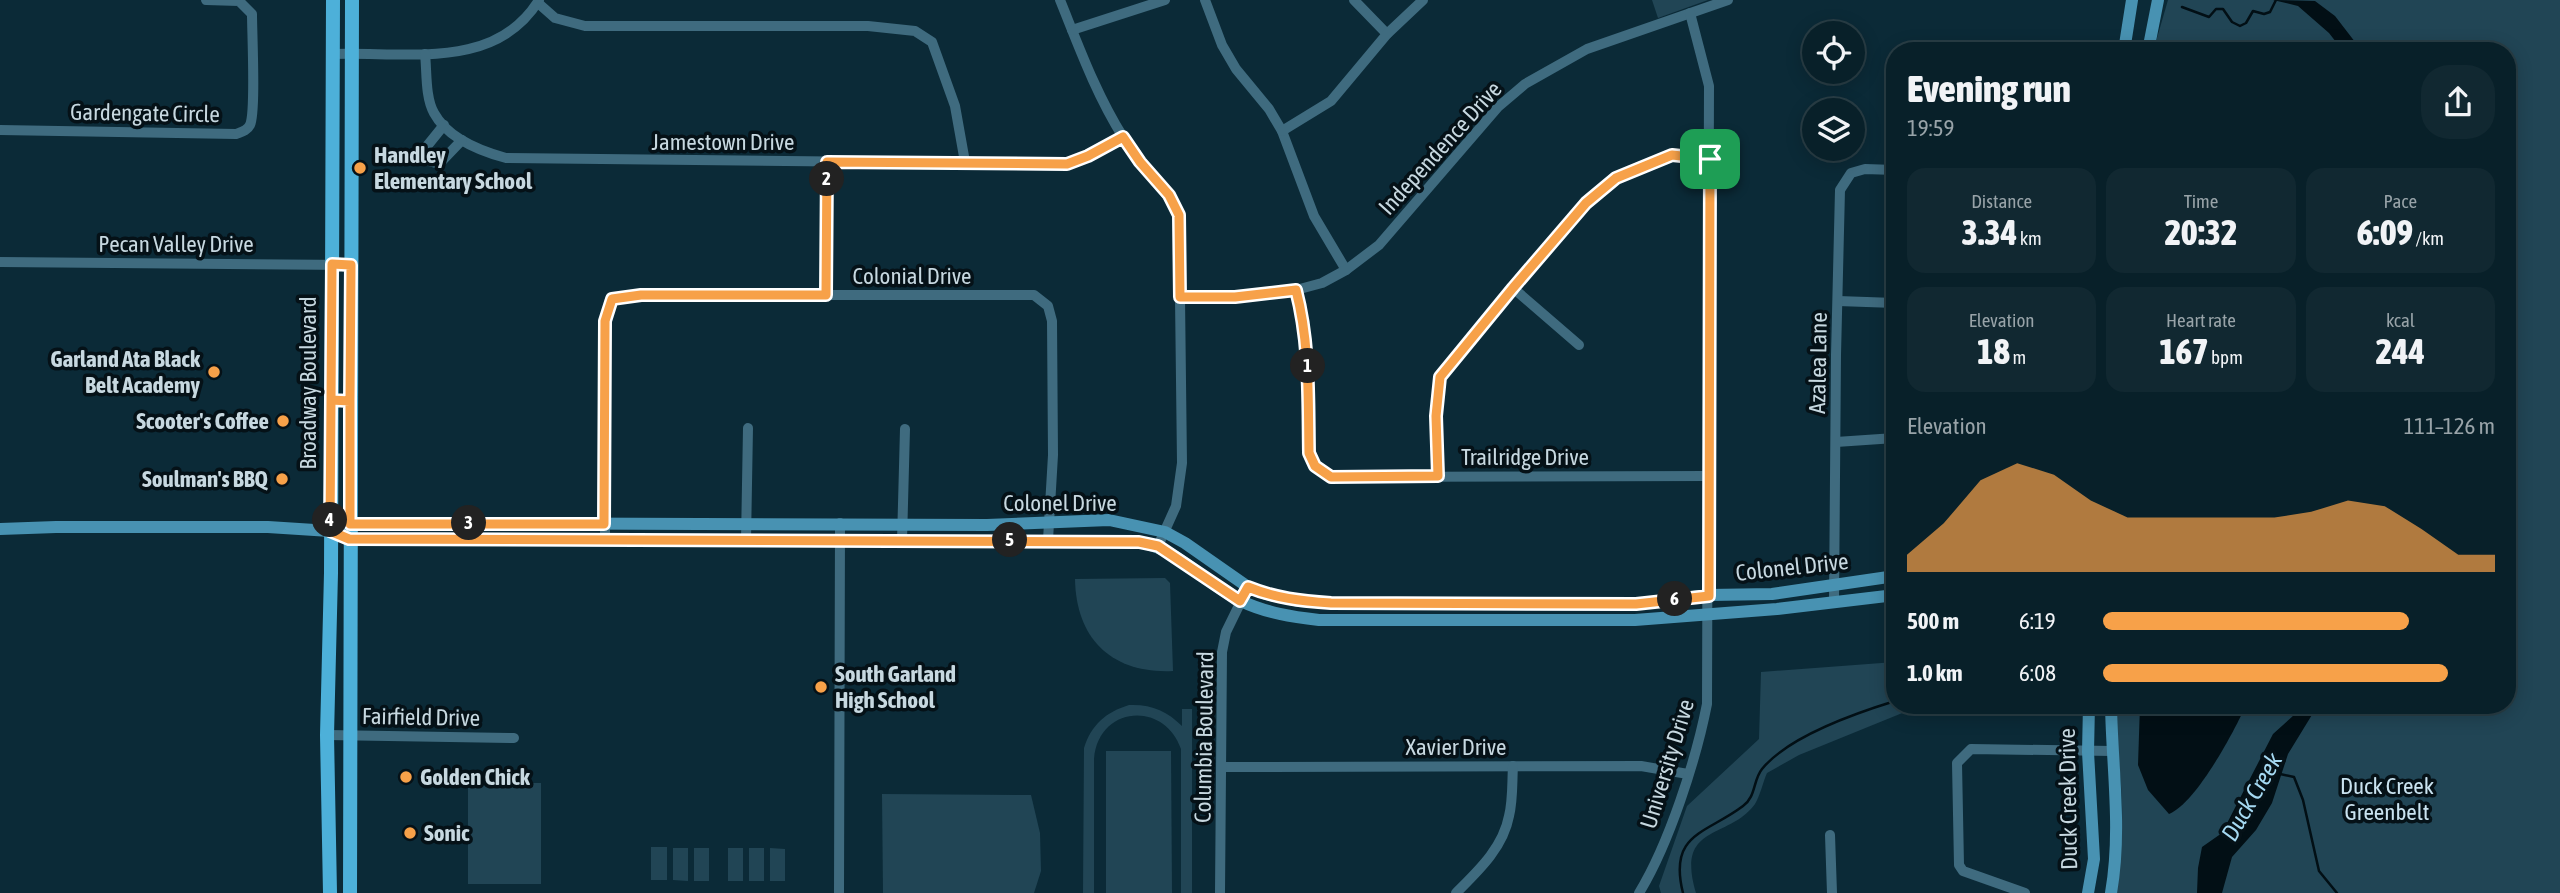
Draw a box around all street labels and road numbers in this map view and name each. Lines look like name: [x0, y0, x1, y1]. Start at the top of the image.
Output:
street label: Independence Drive: [1373, 76, 1507, 220]
street label: Gardengate Circle: [70, 99, 220, 127]
street label: Jamestown Drive: [652, 129, 794, 155]
street label: Pecan Valley Drive: [98, 231, 254, 257]
street label: Colonial Drive: [853, 263, 971, 289]
street label: Broadway Boulevard: [295, 296, 321, 470]
street label: Azalea Lane: [1804, 312, 1832, 414]
street label: Trailridge Drive: [1461, 444, 1589, 470]
street label: Colonel Drive: [1003, 490, 1117, 516]
street label: Colonel Drive: [1734, 548, 1850, 586]
street label: Columbia Boulevard: [1190, 651, 1218, 823]
street label: University Drive: [1635, 696, 1699, 832]
street label: Fairfield Drive: [362, 703, 480, 731]
street label: Duck Creek Drive: [2054, 728, 2082, 870]
street label: Xavier Drive: [1406, 734, 1506, 760]

